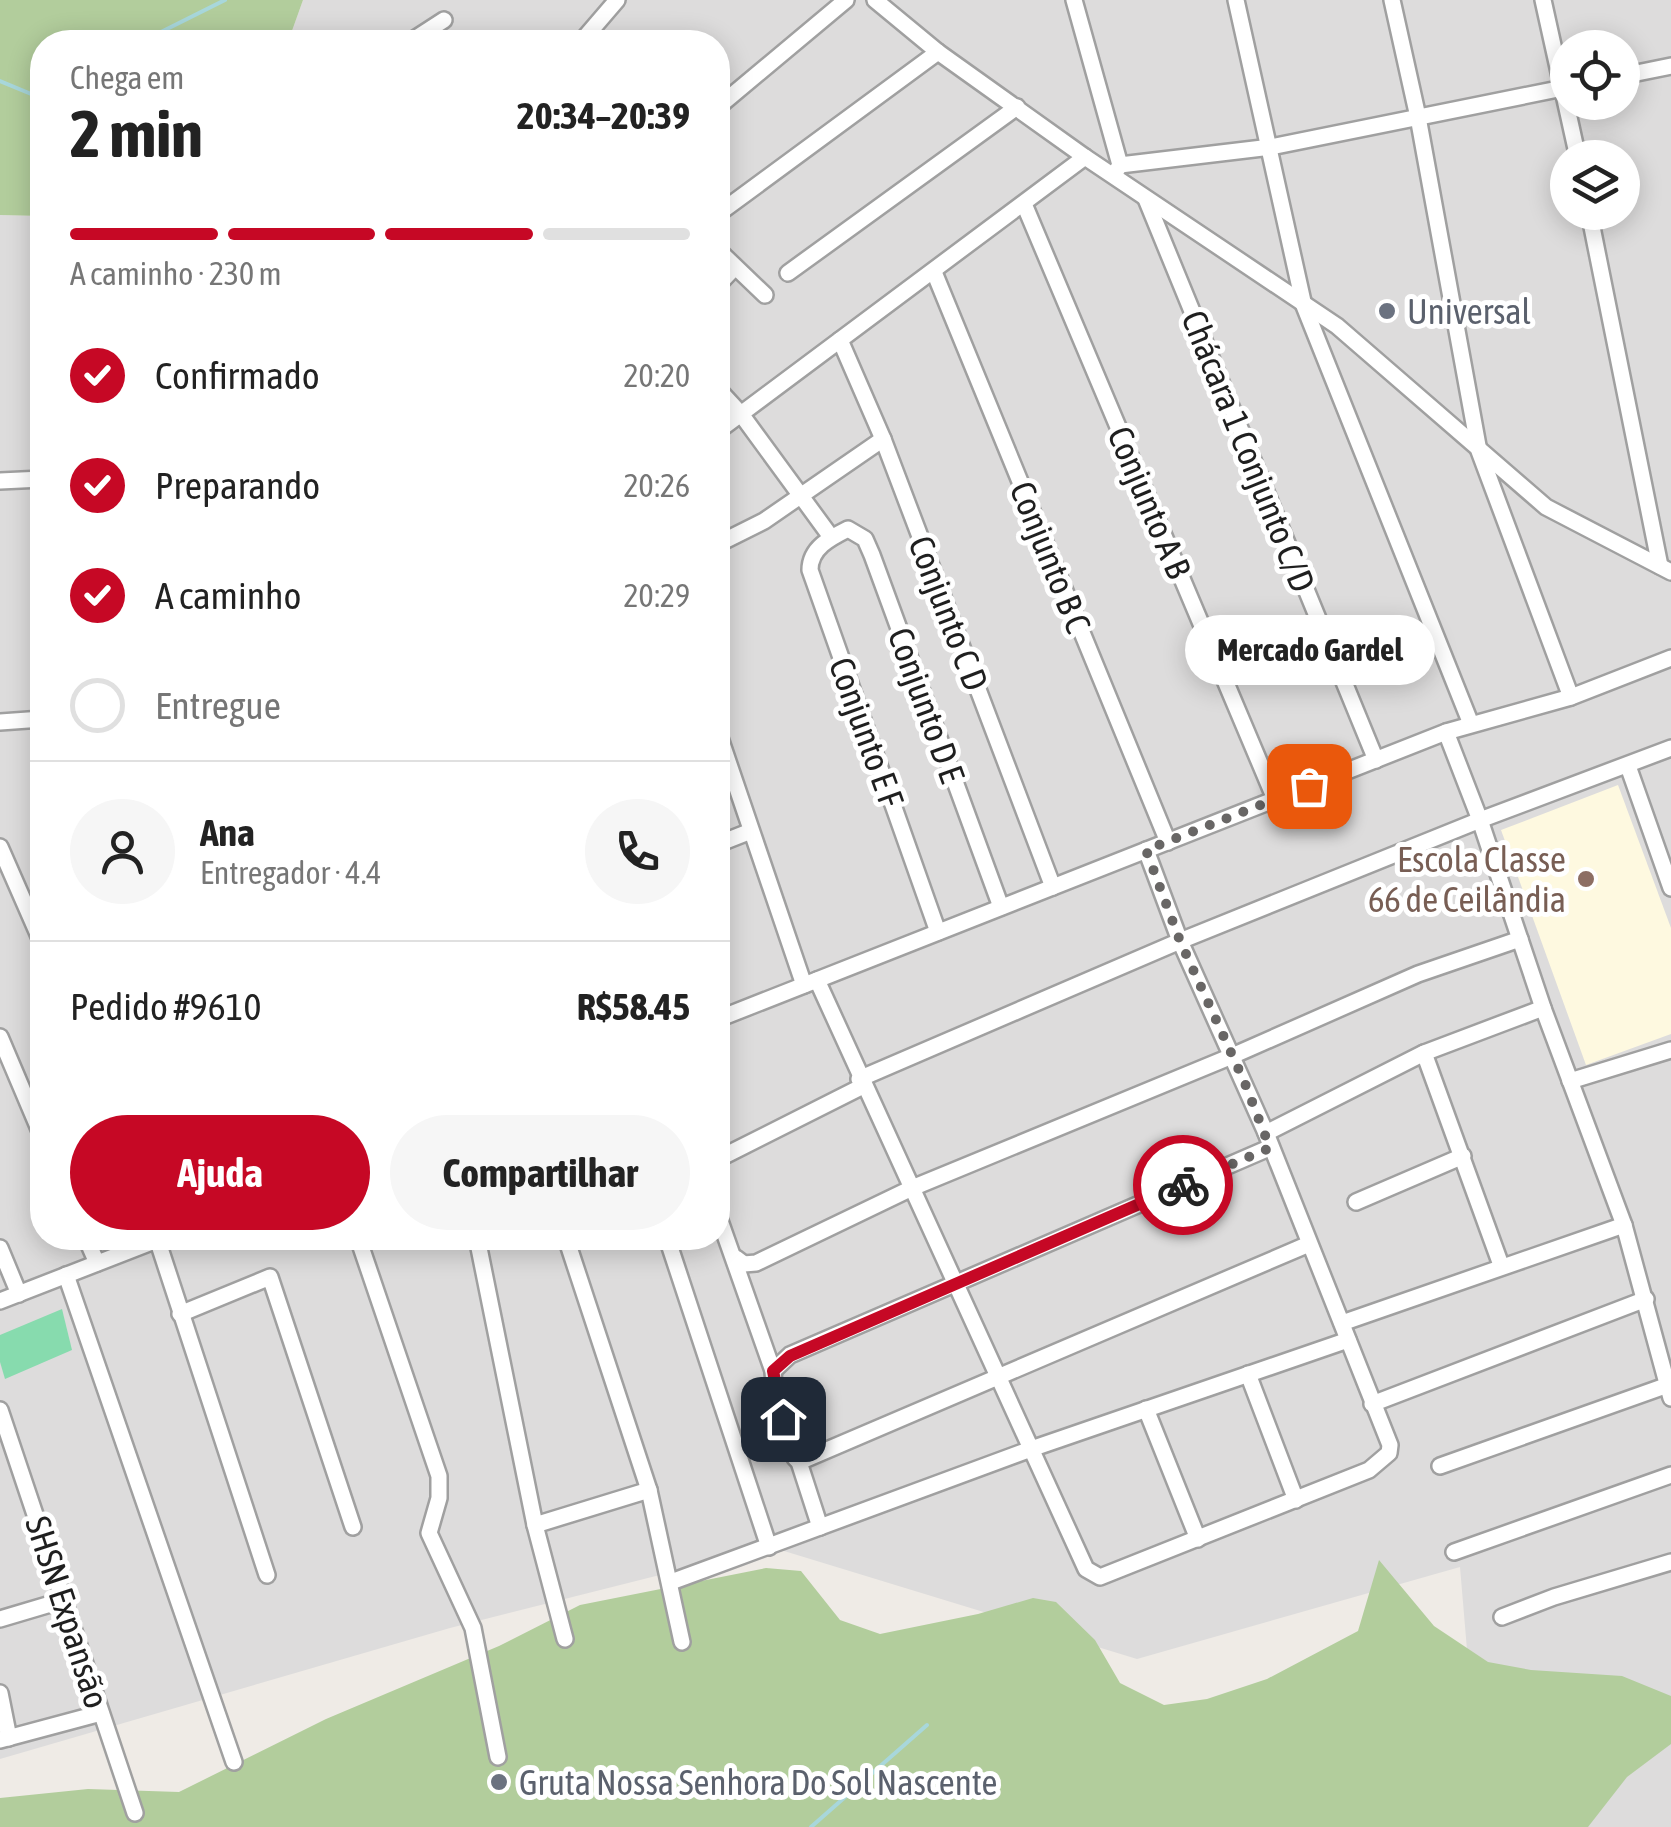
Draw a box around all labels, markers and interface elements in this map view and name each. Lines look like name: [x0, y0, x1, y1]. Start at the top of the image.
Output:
map controls: [1550, 30, 1640, 230]
button: locate: [1550, 30, 1640, 120]
text: Chega em: [70, 59, 184, 96]
text: 20:34–20:39: [517, 94, 690, 137]
text: 2 min: [70, 96, 203, 171]
button: layers: [1550, 140, 1640, 230]
text: A caminho · 230 m: [70, 255, 281, 292]
place label: Universal: [1407, 291, 1531, 331]
marker: Universal: [1376, 300, 1398, 322]
street label: Chácara 1 Conjunto C/D: [1174, 305, 1324, 597]
icon: check: [70, 348, 125, 403]
text: Confirmado: [155, 354, 320, 397]
text: 20:20: [624, 357, 690, 394]
street label: Conjunto A B: [1100, 420, 1200, 584]
icon: check: [70, 458, 125, 513]
text: Preparando: [155, 464, 320, 507]
text: 20:26: [624, 467, 690, 504]
street label: Conjunto B C: [1003, 476, 1099, 639]
street label: Conjunto C D: [901, 530, 997, 696]
icon: check: [70, 568, 125, 623]
text: A caminho: [155, 574, 301, 617]
text: 20:29: [624, 577, 690, 614]
callout: Mercado Gardel: [1184, 616, 1434, 686]
street label: Conjunto D E: [881, 622, 973, 788]
text: Mercado Gardel: [1217, 631, 1403, 668]
street label: Conjunto E F: [822, 652, 912, 812]
text: Entregue: [155, 684, 281, 727]
pin: [1267, 744, 1352, 829]
icon: bag: [1282, 759, 1337, 814]
button: person: [70, 799, 175, 904]
button: phone: [585, 799, 690, 904]
text: Ana: [200, 811, 255, 854]
place label: Escola Classe 66 de Ceilândia: [1368, 839, 1566, 919]
text: Entregador · 4.4: [200, 854, 381, 891]
marker: Escola Classe 66 de Ceilândia: [1575, 868, 1597, 890]
text: Pedido #9610: [70, 985, 261, 1028]
text: R$58.45: [577, 985, 690, 1028]
button: Ajuda: [70, 1115, 370, 1230]
button: Compartilhar: [390, 1115, 690, 1230]
courier: [1133, 1135, 1233, 1235]
icon: bike: [1156, 1158, 1211, 1213]
pin: [741, 1377, 826, 1462]
icon: home: [756, 1392, 811, 1447]
street label: SHSN Expansão: [18, 1511, 118, 1713]
place label: Gruta Nossa Senhora Do Sol Nascente: [519, 1762, 997, 1802]
marker: Gruta Nossa Senhora Do Sol Nascente: [488, 1771, 510, 1793]

